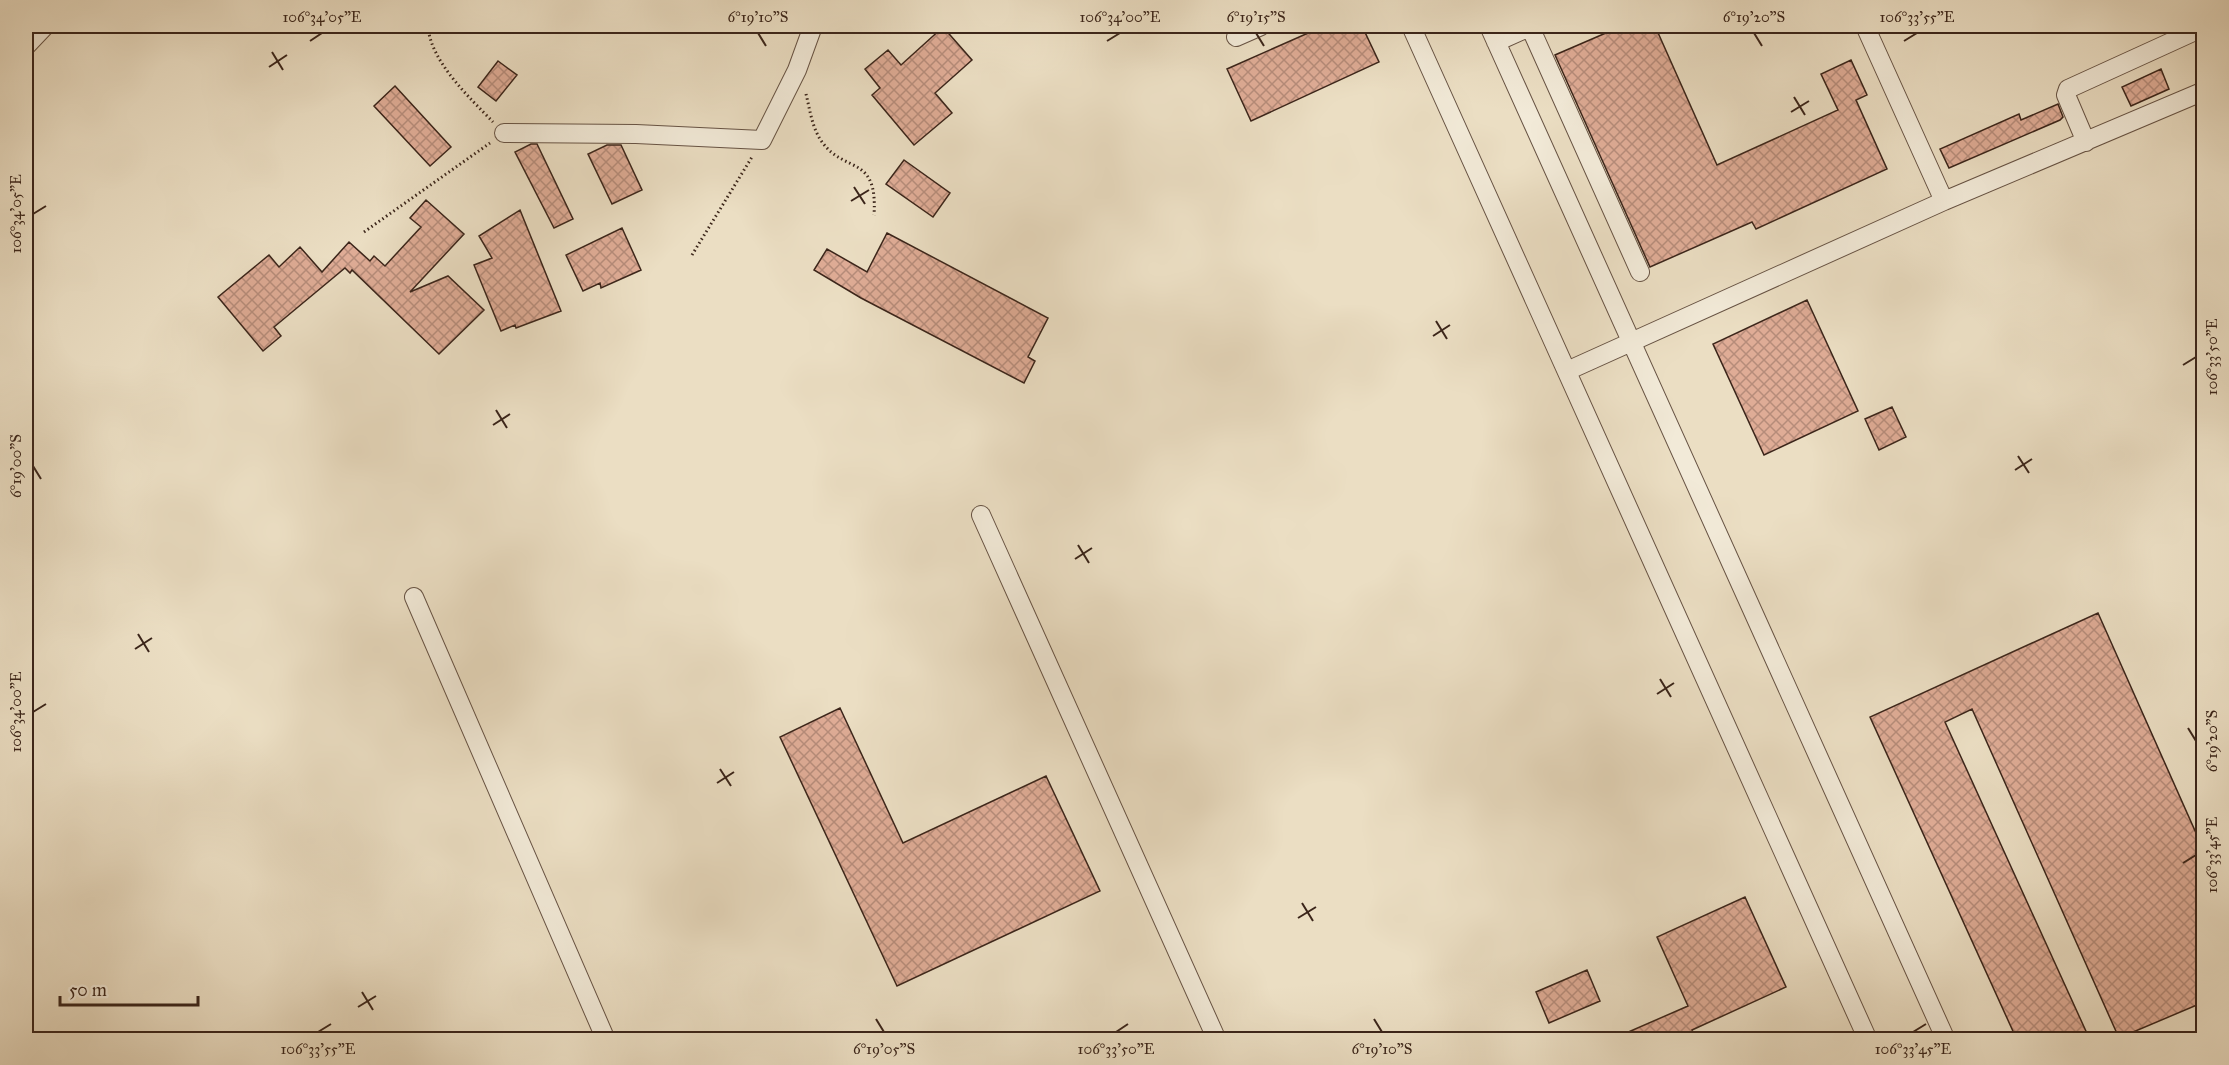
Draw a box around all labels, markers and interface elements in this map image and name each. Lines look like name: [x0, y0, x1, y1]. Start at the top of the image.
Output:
text: 106°34'05"E: [282, 8, 362, 26]
text: 6°19'10"S: [728, 8, 788, 26]
text: 106°34'00"E: [1080, 8, 1161, 26]
text: 6°19'15"S: [1226, 8, 1286, 26]
text: 6°19'20"S: [1723, 8, 1785, 26]
text: 106°33'55"E: [1879, 8, 1955, 26]
text: 106°34'05"E: [7, 174, 25, 254]
text: 106°33'50"E: [2203, 318, 2221, 395]
text: 6°19'00"S: [7, 434, 25, 498]
text: 106°34'00"E: [7, 671, 25, 753]
text: 6°19'20"S: [2203, 710, 2221, 772]
text: 106°33'45"E: [2203, 817, 2221, 893]
scale bar: [60, 969, 198, 1007]
text: 50 m: [69, 979, 107, 1001]
text: 106°33'55"E: [280, 1040, 356, 1058]
text: 6°19'05"S: [853, 1040, 915, 1058]
text: 106°33'50"E: [1078, 1040, 1155, 1058]
text: 6°19'10"S: [1352, 1040, 1412, 1058]
text: 106°33'45"E: [1875, 1040, 1951, 1058]

